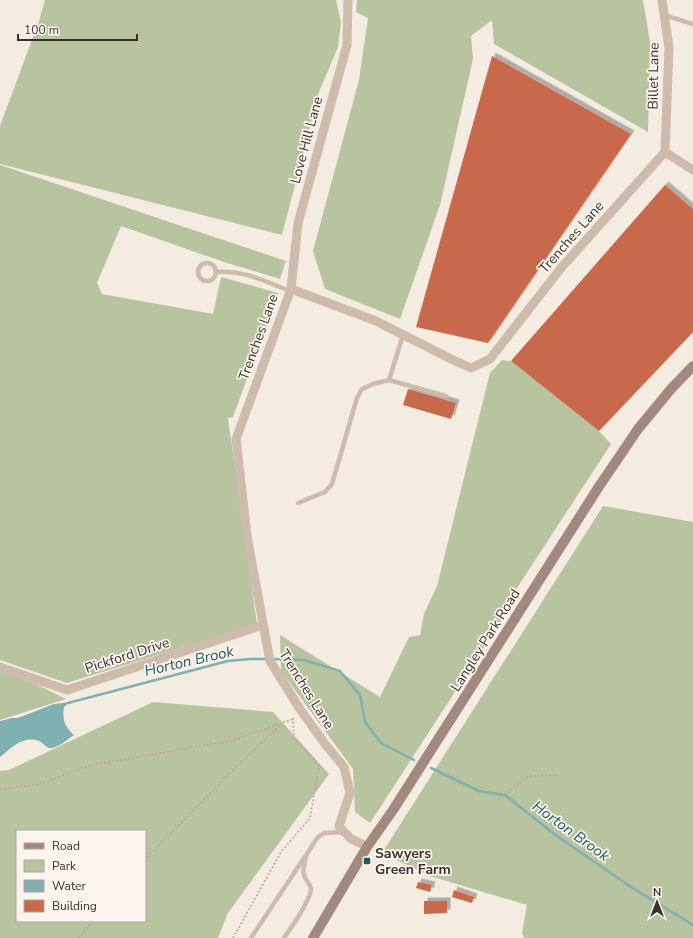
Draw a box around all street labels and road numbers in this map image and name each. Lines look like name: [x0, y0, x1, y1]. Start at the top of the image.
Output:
street label: Billet Lane: [643, 42, 664, 110]
street label: Love Hill Lane: [286, 94, 327, 186]
street label: Trenches Lane: [535, 197, 608, 278]
street label: Trenches Lane: [234, 291, 283, 383]
street label: Langley Park Road: [446, 585, 525, 695]
street label: Pickford Drive: [82, 633, 172, 678]
street label: Trenches Lane: [275, 646, 339, 733]

